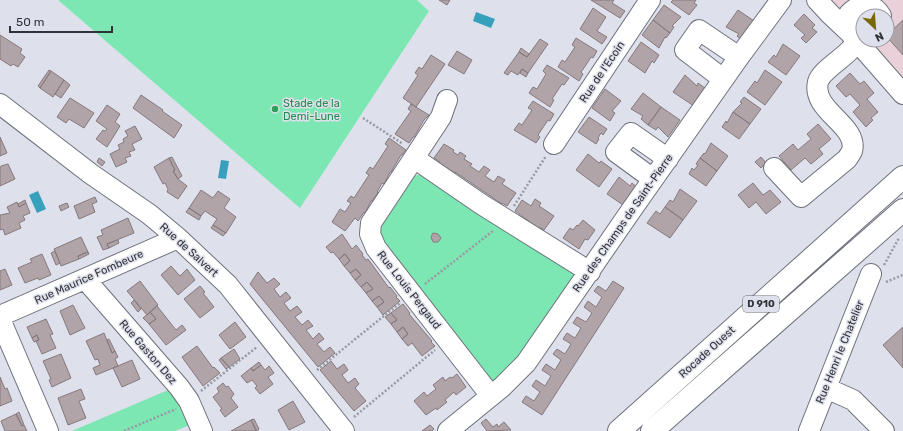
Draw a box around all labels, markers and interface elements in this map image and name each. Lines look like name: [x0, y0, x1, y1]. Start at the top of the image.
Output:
scale bar: [10, 8, 112, 34]
north arrow: [855, 8, 895, 48]
text: 50 m: [16, 15, 44, 29]
text: N: [873, 29, 886, 44]
street label: Rue de l'Ecoin: [577, 39, 627, 105]
place label: Stade de la Demi-Lune: [283, 97, 340, 123]
marker: Stade de la Demi-Lune: [270, 104, 280, 114]
street label: Rue des Champs de Saint-Pierre: [570, 151, 676, 295]
street label: Rue de Salvert: [157, 220, 221, 280]
street label: Rue Maurice Fombeure: [33, 247, 145, 307]
street label: Rue Louis Pergaud: [374, 248, 444, 332]
road number: D 910: [743, 296, 779, 312]
street label: Rue Henri le Chatelier: [813, 298, 867, 406]
street label: Rue Gaston Dez: [116, 317, 180, 387]
street label: Rocade Ouest: [676, 323, 738, 381]

